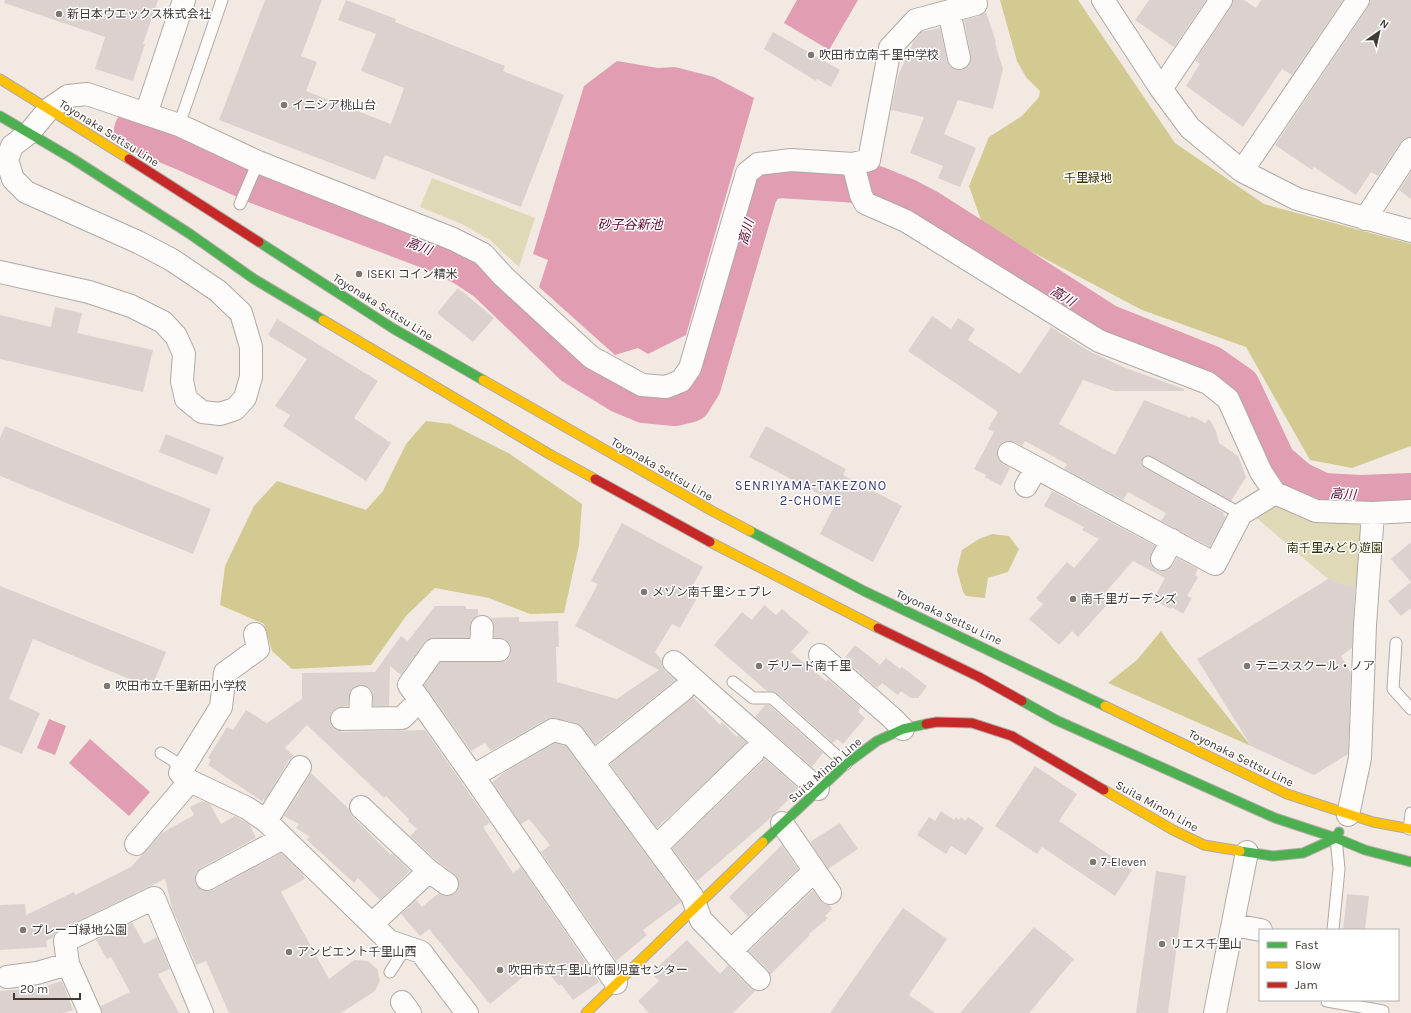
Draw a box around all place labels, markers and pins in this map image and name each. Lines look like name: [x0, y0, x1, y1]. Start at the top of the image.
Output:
place label: 新日本ウエックス株式会社: [67, 7, 211, 21]
marker: 新日本ウエックス株式会社: [54, 9, 64, 19]
place label: 吹田市立南千里中学校: [819, 48, 939, 62]
marker: 吹田市立南千里中学校: [806, 50, 816, 60]
place label: イニシア桃山台: [292, 98, 376, 112]
marker: イニシア桃山台: [279, 100, 289, 110]
place label: ISEKI コイン精米: [367, 267, 458, 281]
marker: ISEKI コイン精米: [354, 269, 364, 279]
place label: メゾン南千里シェプレ: [652, 585, 772, 599]
marker: メゾン南千里シェプレ: [639, 587, 649, 597]
place label: 南千里ガーデンズ: [1081, 592, 1177, 606]
marker: 南千里ガーデンズ: [1068, 594, 1078, 604]
place label: デリード南千里: [767, 659, 851, 673]
place label: テニススクール・ノア: [1255, 659, 1375, 673]
marker: デリード南千里: [754, 661, 764, 671]
marker: テニススクール・ノア: [1242, 661, 1252, 671]
place label: 吹田市立千里新田小学校: [115, 679, 247, 693]
marker: 吹田市立千里新田小学校: [102, 681, 112, 691]
place label: 7-Eleven: [1101, 855, 1147, 869]
marker: 7-Eleven: [1088, 857, 1098, 867]
place label: プレーゴ緑地公園: [31, 923, 127, 937]
marker: プレーゴ緑地公園: [18, 925, 28, 935]
place label: リエス千里山: [1170, 937, 1242, 951]
marker: リエス千里山: [1157, 939, 1167, 949]
place label: アンビエント千里山西: [297, 945, 417, 959]
marker: アンビエント千里山西: [284, 947, 294, 957]
place label: 吹田市立千里山竹園児童センター: [508, 963, 688, 977]
marker: 吹田市立千里山竹園児童センター: [495, 965, 505, 975]

